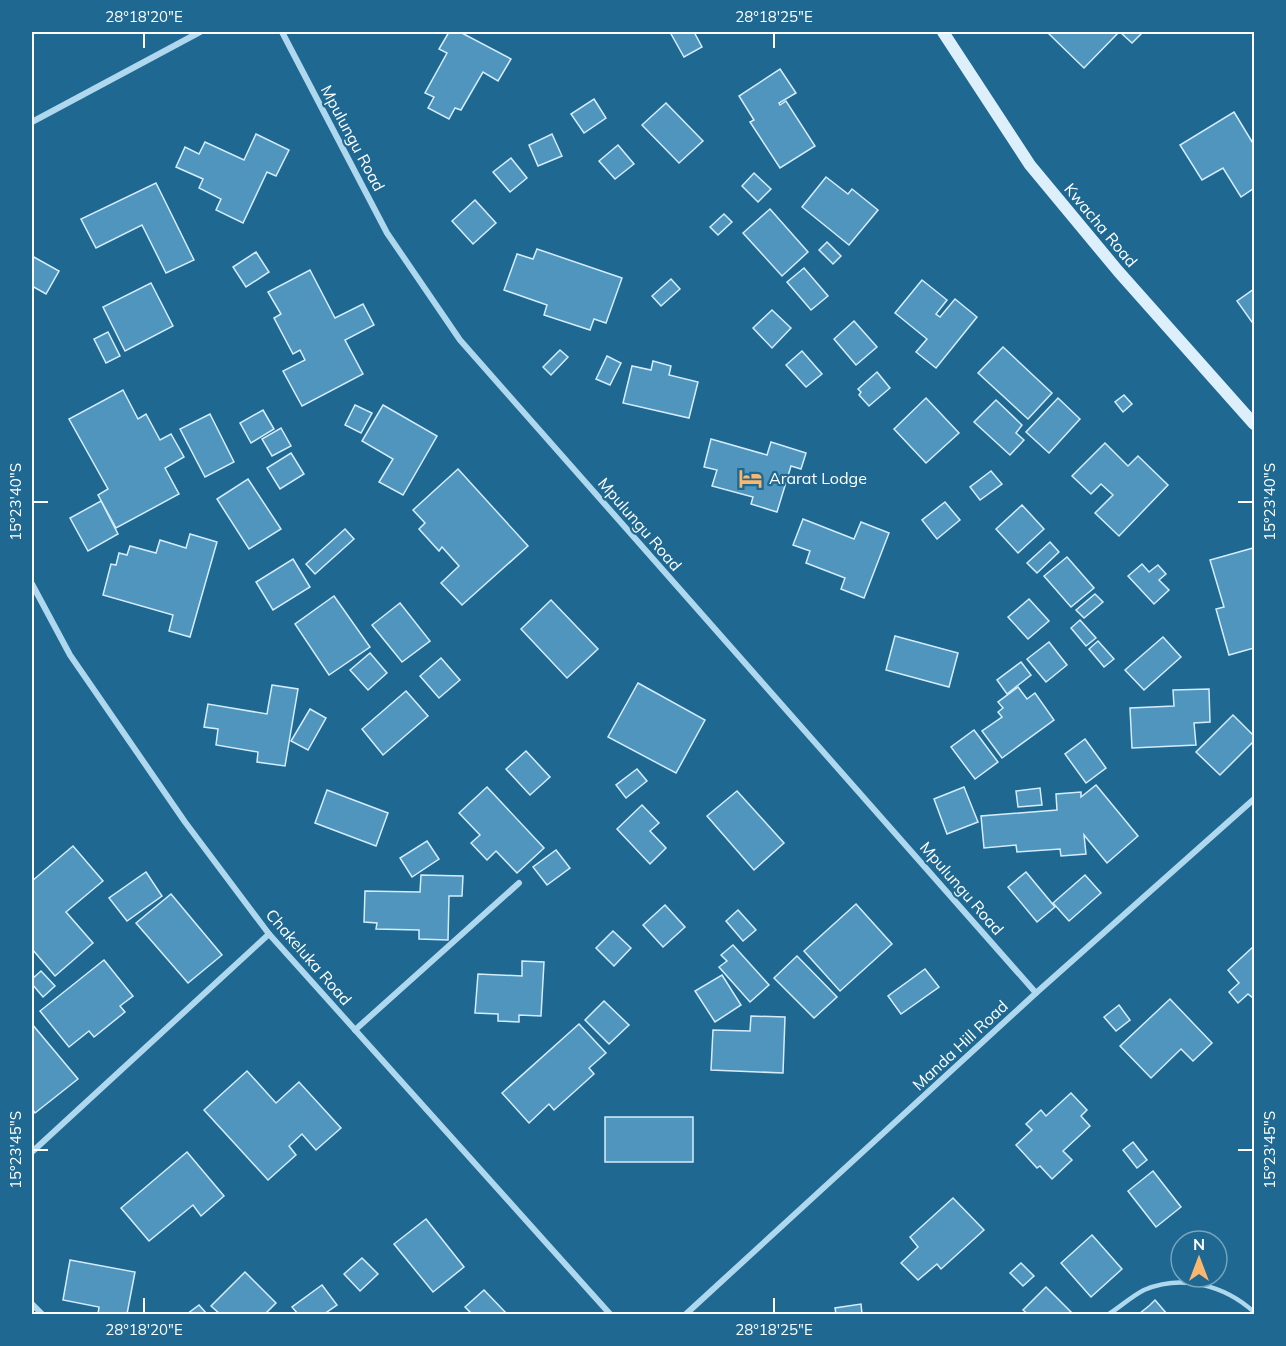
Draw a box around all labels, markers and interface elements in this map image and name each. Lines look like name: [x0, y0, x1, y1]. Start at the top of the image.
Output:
text: 28°18'20"E: [105, 7, 183, 26]
text: 28°18'25"E: [735, 7, 813, 26]
street label: Mpulungu Road: [317, 82, 389, 194]
street label: Kwacha Road: [1060, 179, 1142, 271]
text: 15°23'40"S: [6, 463, 25, 541]
text: 15°23'40"S: [1260, 463, 1279, 541]
hotel icon: Ararat Lodge: [738, 465, 764, 491]
place label: Ararat Lodge: [769, 468, 867, 488]
street label: Mpulungu Road: [594, 473, 686, 575]
street label: Mpulungu Road: [916, 837, 1008, 939]
street label: Chakeluka Road: [262, 905, 356, 1009]
street label: Manda Hill Road: [908, 996, 1012, 1094]
text: 15°23'45"S: [6, 1111, 25, 1189]
text: 15°23'45"S: [1260, 1111, 1279, 1189]
north arrow: [1169, 1229, 1229, 1289]
text: N: [1193, 1234, 1205, 1254]
text: 28°18'20"E: [105, 1320, 183, 1339]
text: 28°18'25"E: [735, 1320, 813, 1339]

